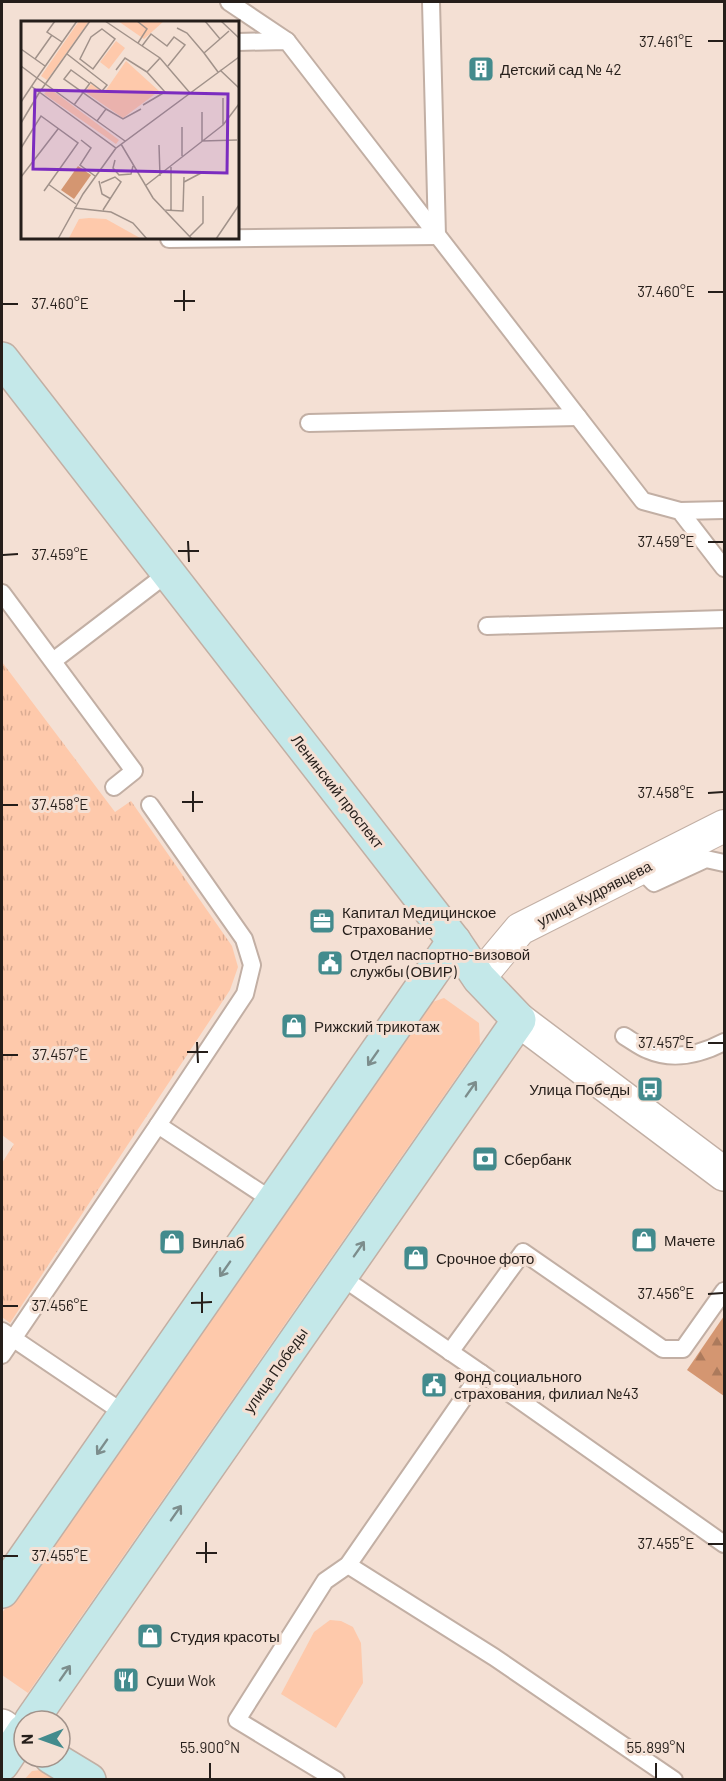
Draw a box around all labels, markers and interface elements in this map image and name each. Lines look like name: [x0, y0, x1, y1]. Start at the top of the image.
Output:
inset map: [21, 21, 238, 238]
text: 37.461°E: [639, 32, 693, 50]
building icon: Детский сад № 42: [466, 54, 496, 84]
place label: Детский сад № 42: [500, 60, 622, 78]
text: 37.460°E: [637, 282, 695, 300]
text: 37.460°E: [31, 294, 89, 312]
text: 37.459°E: [638, 532, 694, 550]
text: 37.459°E: [32, 545, 88, 563]
street label: Ленинский проспект: [288, 731, 388, 852]
text: 37.458°E: [638, 783, 694, 801]
text: 37.458°E: [32, 795, 88, 813]
street label: улица Кудрявцева: [534, 856, 655, 930]
place label: Капитал Медицинское Страхование: [342, 903, 496, 938]
office icon: Капитал Медицинское Страхование: [307, 906, 337, 936]
place label: Отдел паспортно-визовой службы (ОВИР): [350, 945, 530, 980]
public building icon: Отдел паспортно-визовой службы (ОВИР): [315, 948, 345, 978]
shop icon: Рижский трикотаж: [279, 1011, 309, 1041]
place label: Рижский трикотаж: [314, 1017, 440, 1035]
text: 37.457°E: [638, 1033, 694, 1051]
text: 37.457°E: [32, 1045, 88, 1063]
one-way arrow: [367, 1049, 379, 1065]
bus stop icon: Улица Победы: [635, 1074, 665, 1104]
place label: Улица Победы: [529, 1080, 630, 1098]
one-way arrow: [465, 1082, 477, 1098]
bank icon: Сбербанк: [470, 1144, 500, 1174]
place label: Сбербанк: [504, 1150, 572, 1168]
shop icon: Мачете: [629, 1225, 659, 1255]
shop icon: Винлаб: [157, 1227, 187, 1257]
place label: Мачете: [664, 1231, 715, 1249]
place label: Винлаб: [192, 1233, 244, 1251]
one-way arrow: [353, 1242, 365, 1258]
shop icon: Срочное фото: [401, 1243, 431, 1273]
place label: Срочное фото: [436, 1249, 534, 1267]
one-way arrow: [219, 1261, 231, 1277]
text: 37.456°E: [638, 1284, 694, 1302]
text: 37.456°E: [32, 1296, 88, 1314]
street label: улица Победы: [239, 1324, 311, 1416]
place label: Фонд социального страхования, филиал №43: [454, 1367, 639, 1402]
public building icon: Фонд социального страхования, филиал №43: [419, 1370, 449, 1400]
one-way arrow: [96, 1438, 108, 1454]
one-way arrow: [170, 1505, 182, 1522]
text: 37.455°E: [638, 1534, 694, 1552]
text: 37.455°E: [32, 1546, 88, 1564]
shop icon: Студия красоты: [135, 1621, 165, 1651]
place label: Студия красоты: [170, 1627, 280, 1645]
one-way arrow: [59, 1665, 71, 1682]
restaurant icon: Суши Wok: [111, 1665, 141, 1695]
place label: Суши Wok: [146, 1671, 216, 1689]
north arrow: [12, 1709, 72, 1769]
text: N: [17, 1734, 36, 1745]
text: 55.900°N: [180, 1738, 240, 1756]
text: 55.899°N: [627, 1738, 685, 1756]

